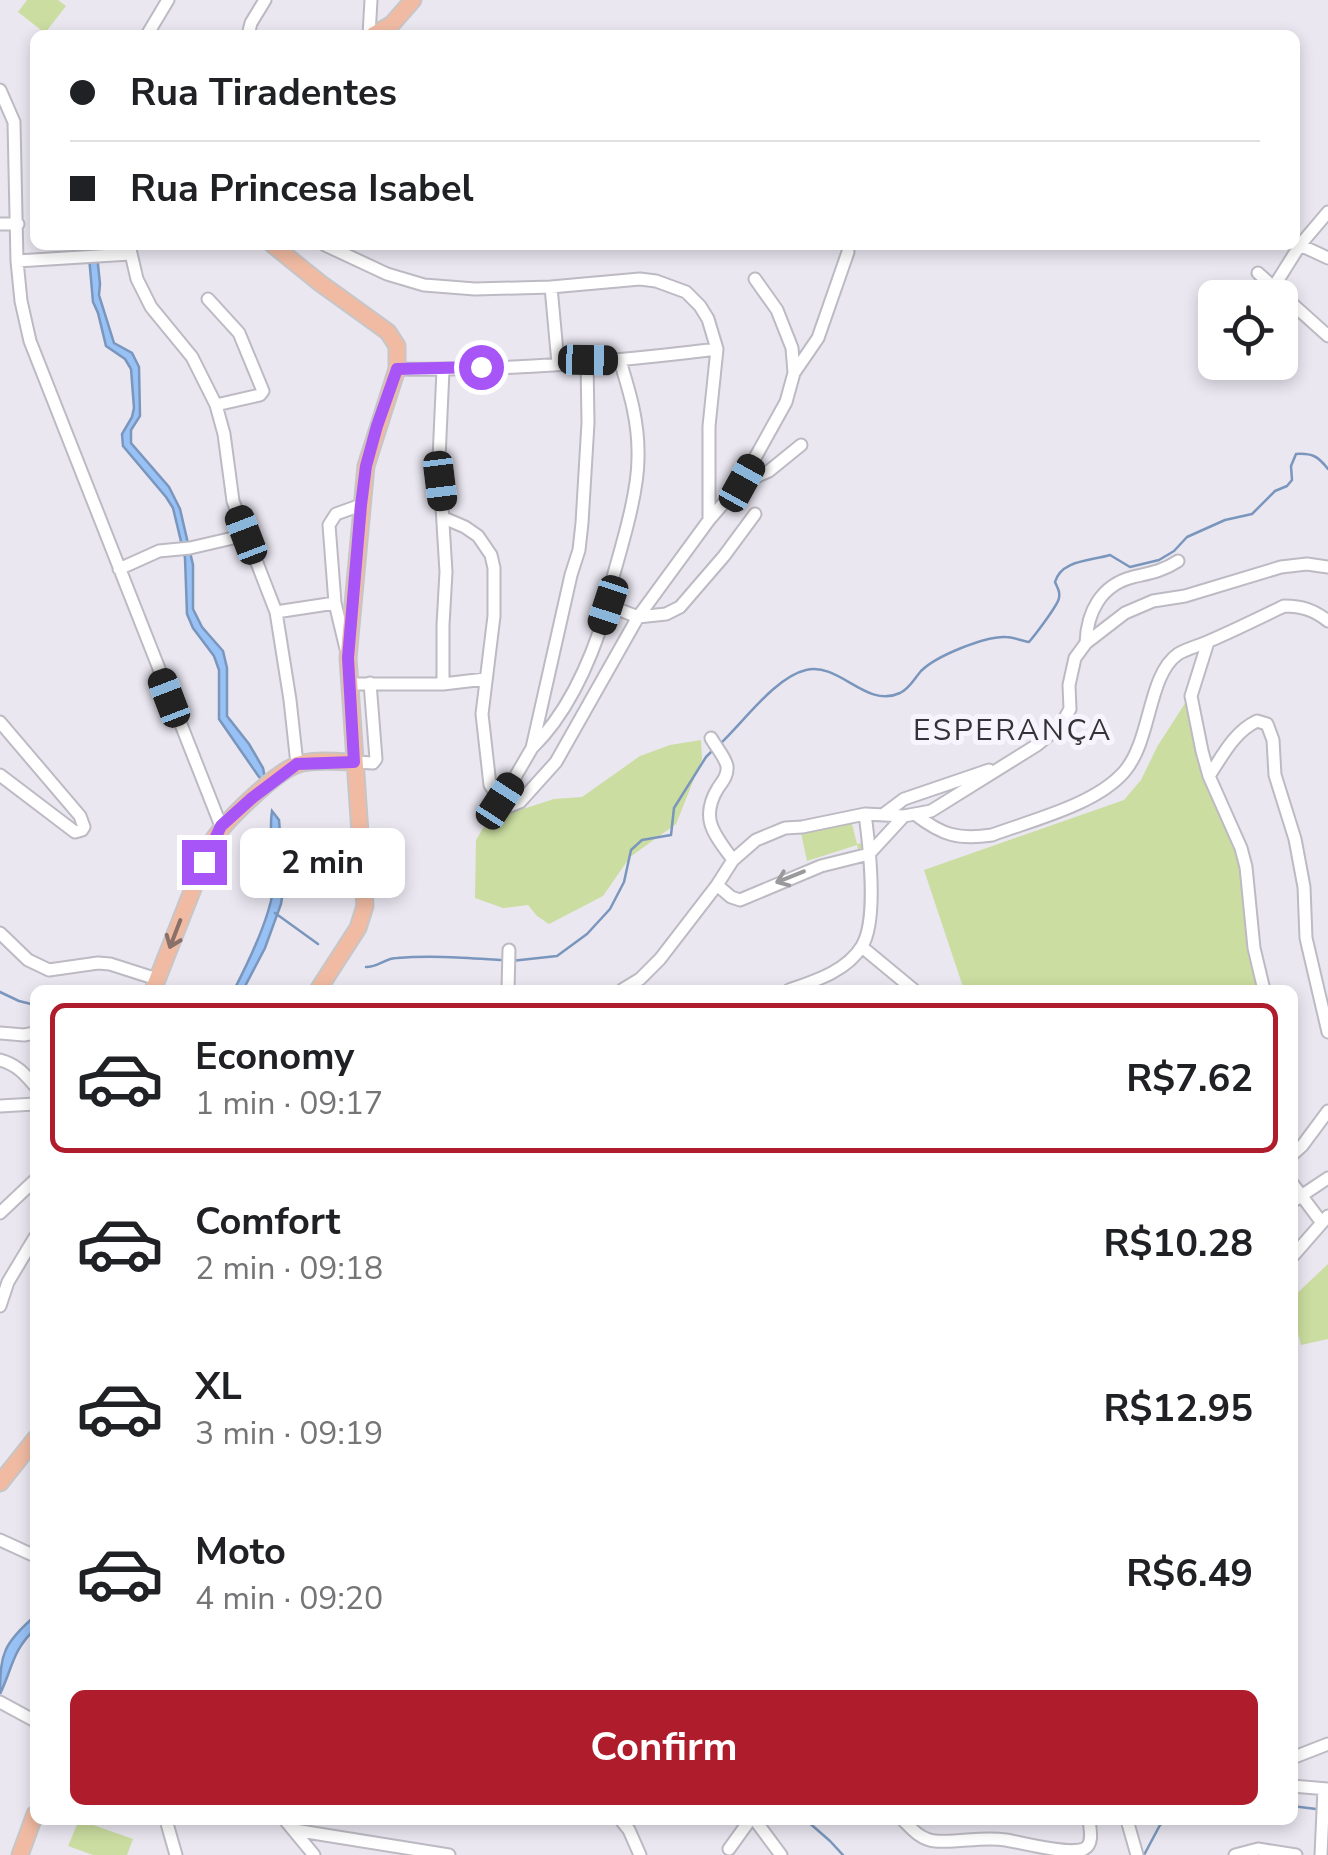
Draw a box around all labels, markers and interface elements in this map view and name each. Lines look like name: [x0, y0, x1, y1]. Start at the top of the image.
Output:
text: Rua Tiradentes: [130, 67, 397, 118]
text: Rua Princesa Isabel: [130, 163, 474, 214]
map controls: [1198, 280, 1298, 380]
button: locate: [1198, 280, 1298, 380]
car: [558, 344, 618, 376]
route start: [459, 345, 504, 390]
car: [421, 449, 459, 513]
car: [714, 449, 770, 517]
car: [221, 502, 271, 568]
car: [584, 572, 632, 638]
car: [144, 665, 194, 731]
district label: ESPERANÇA: [913, 710, 1113, 751]
car: [471, 768, 529, 834]
callout: 2 min: [239, 827, 404, 897]
route end: [182, 840, 227, 885]
text: 2 min: [281, 841, 364, 884]
one-way arrow: [775, 870, 806, 888]
one-way arrow: [164, 919, 182, 949]
text: Economy: [195, 1031, 354, 1082]
icon: car: [75, 1033, 165, 1123]
text: R$7.62: [1126, 1053, 1253, 1104]
text: 1 min · 09:17: [195, 1082, 383, 1125]
text: Comfort: [195, 1196, 340, 1247]
icon: car: [75, 1198, 165, 1288]
text: R$10.28: [1104, 1218, 1253, 1269]
text: 2 min · 09:18: [195, 1247, 383, 1290]
text: XL: [195, 1361, 242, 1412]
icon: car: [75, 1363, 165, 1453]
text: R$12.95: [1104, 1383, 1253, 1434]
text: 3 min · 09:19: [195, 1412, 383, 1455]
text: Moto: [195, 1526, 286, 1577]
icon: car: [75, 1528, 165, 1618]
text: R$6.49: [1126, 1548, 1253, 1599]
text: 4 min · 09:20: [195, 1577, 383, 1620]
button: Confirm: [70, 1690, 1258, 1805]

